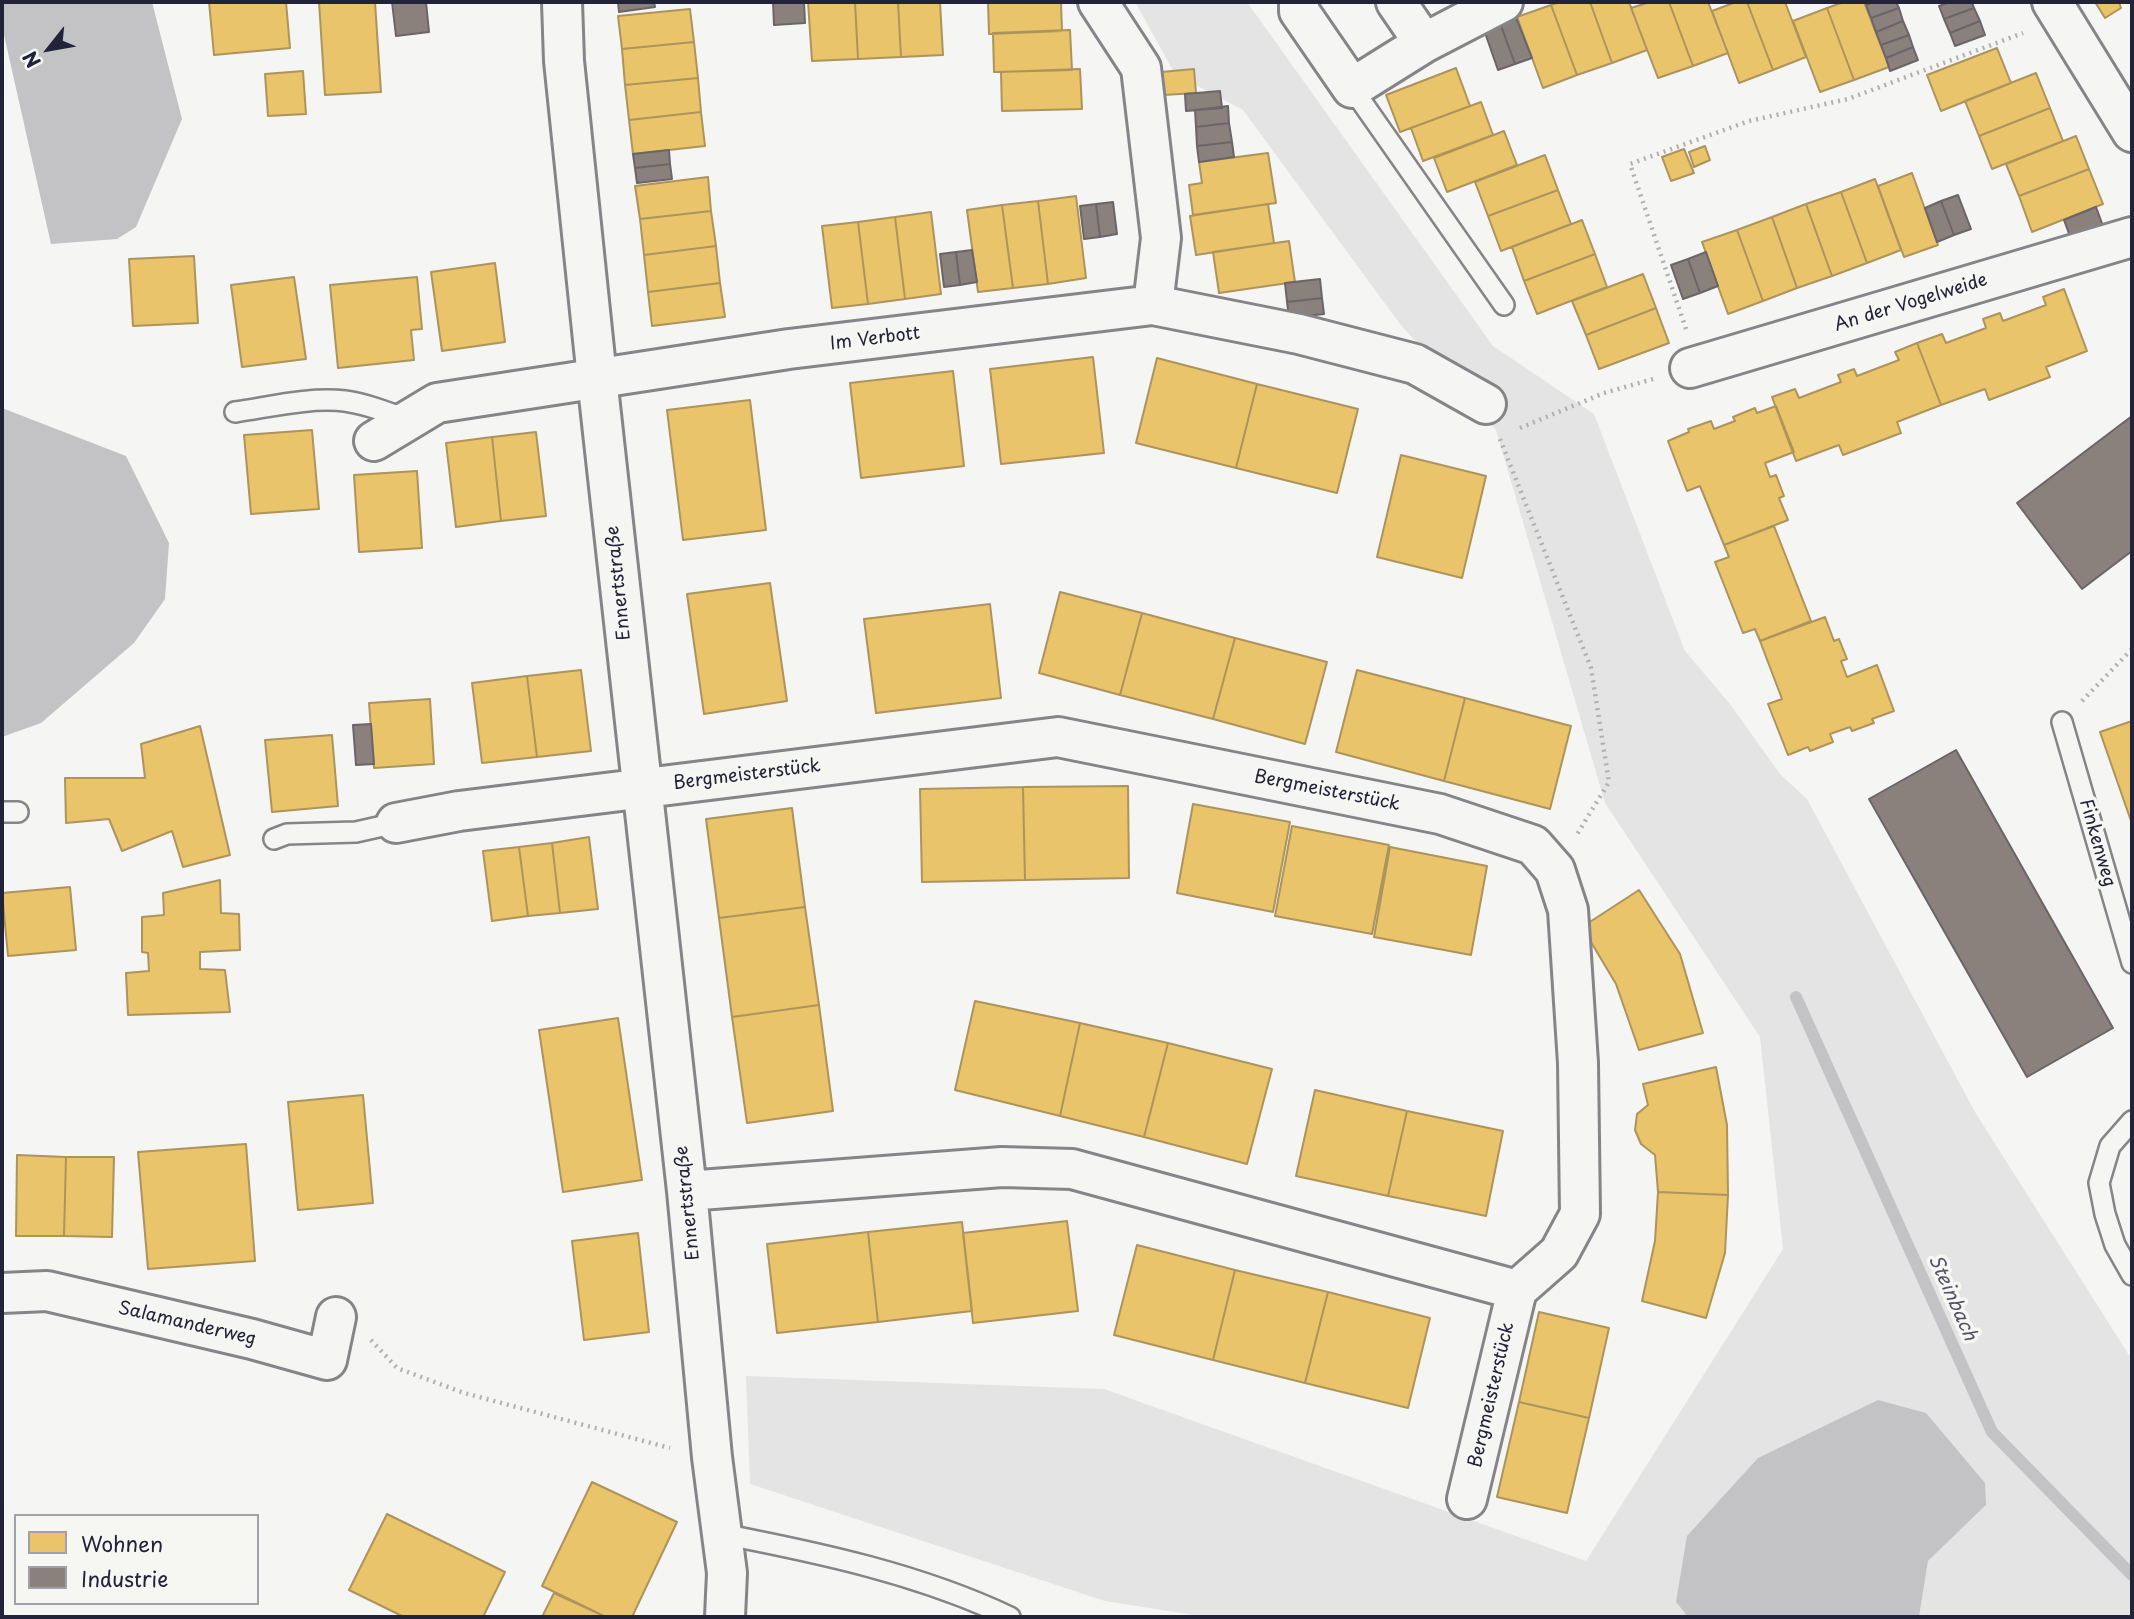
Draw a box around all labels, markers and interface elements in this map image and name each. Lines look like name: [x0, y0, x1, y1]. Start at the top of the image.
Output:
north arrow: [14, 14, 84, 84]
text: N: [15, 46, 47, 73]
street label: An der Vogelweide: [1832, 269, 1990, 337]
street label: Im Verbott: [829, 323, 921, 355]
street label: Ennertstraße: [602, 525, 636, 641]
street label: Bergmeisterstück: [672, 755, 822, 795]
street label: Bergmeisterstück: [1252, 766, 1402, 816]
street label: Finkenweg: [2074, 797, 2120, 889]
street label: Ennertstraße: [671, 1145, 705, 1261]
water label: Steinbach: [1923, 1252, 1981, 1344]
street label: Salamanderweg: [116, 1298, 258, 1350]
street label: Bergmeisterstück: [1465, 1320, 1519, 1470]
legend: [14, 1514, 259, 1605]
text: Wohnen: [81, 1527, 163, 1559]
text: Industrie: [81, 1562, 168, 1594]

